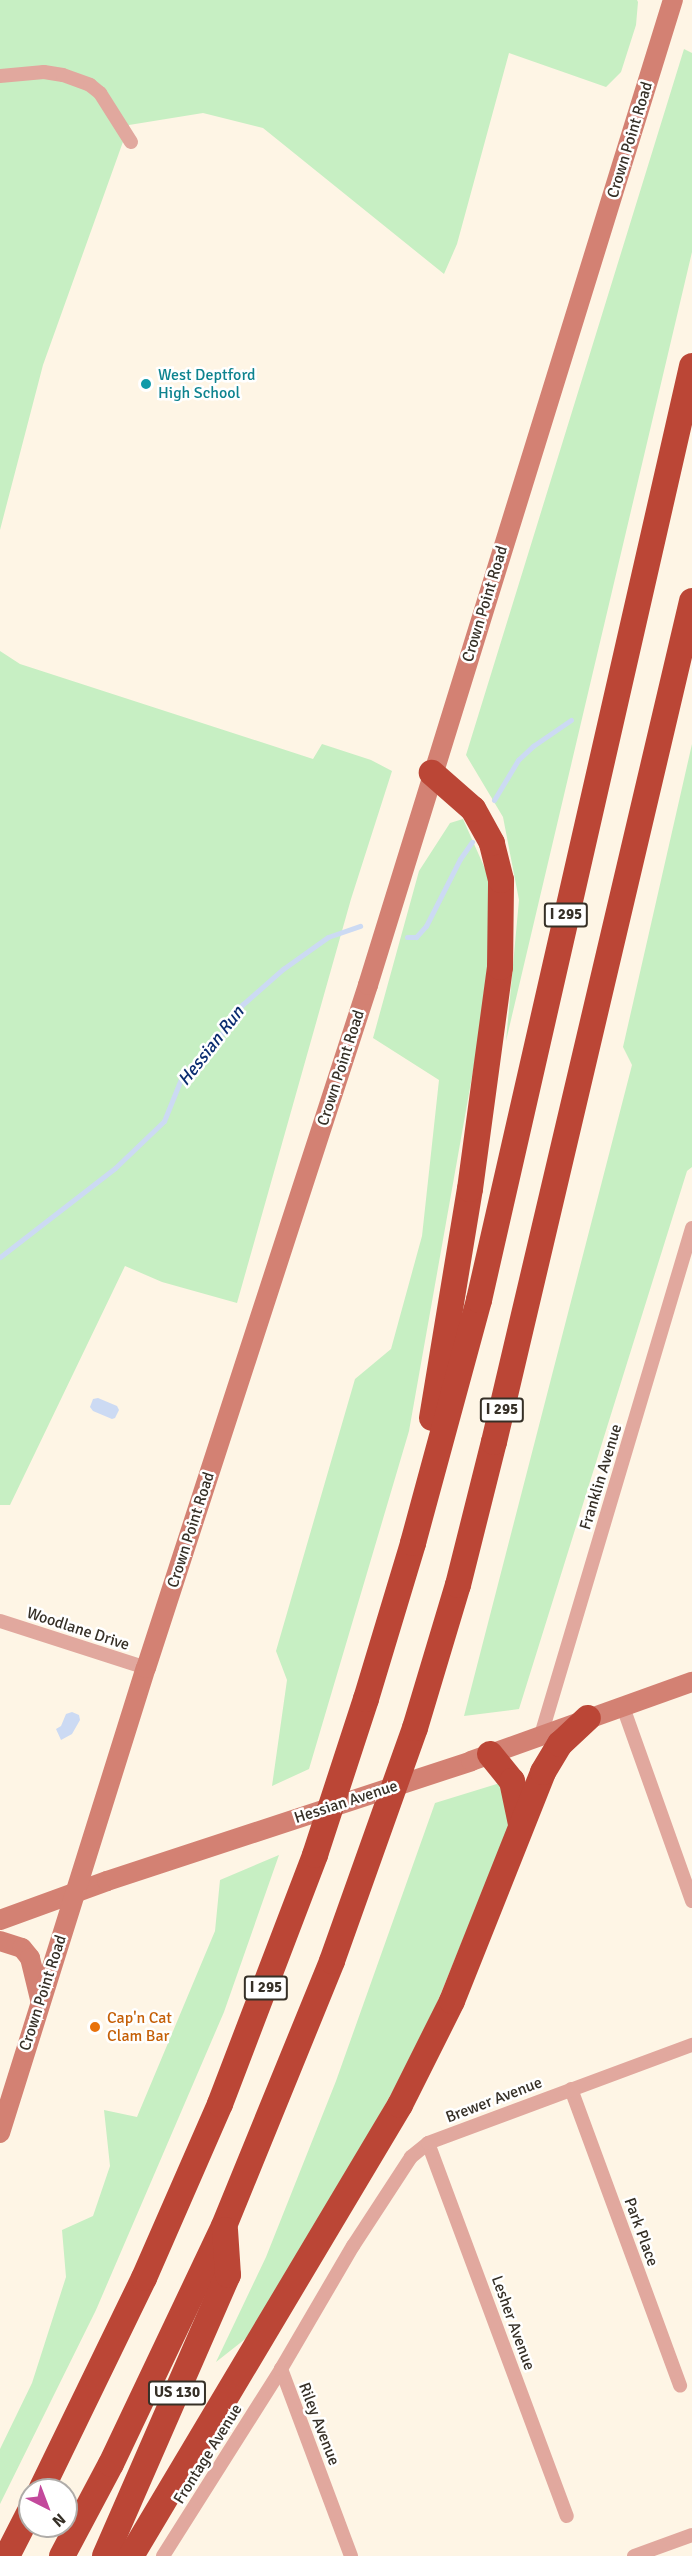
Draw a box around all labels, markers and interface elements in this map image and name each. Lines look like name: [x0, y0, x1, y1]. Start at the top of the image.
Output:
street label: Crown Point Road: [603, 80, 657, 200]
place label: West Deptford High School: [158, 365, 256, 403]
marker: West Deptford High School: [139, 377, 153, 391]
street label: Crown Point Road: [458, 544, 512, 664]
road number: I 295: [544, 903, 588, 927]
water label: Hessian Run: [173, 1002, 249, 1090]
street label: Crown Point Road: [313, 1008, 369, 1128]
road number: I 295: [480, 1398, 524, 1422]
street label: Franklin Avenue: [576, 1422, 626, 1532]
street label: Crown Point Road: [163, 1470, 219, 1590]
street label: Woodlane Drive: [24, 1603, 132, 1655]
street label: Hessian Avenue: [292, 1776, 400, 1828]
street label: Crown Point Road: [15, 1933, 71, 2053]
road number: I 295: [244, 1976, 288, 2000]
place label: Cap'n Cat Clam Bar: [107, 2008, 172, 2046]
marker: Cap'n Cat Clam Bar: [88, 2020, 102, 2034]
street label: Brewer Avenue: [443, 2073, 545, 2127]
street label: Park Place: [620, 2195, 662, 2269]
street label: Lesher Avenue: [487, 2273, 539, 2373]
street label: Riley Avenue: [294, 2380, 344, 2468]
road number: US 130: [147, 2381, 207, 2405]
street label: Frontage Avenue: [170, 2400, 246, 2508]
north arrow: [18, 2478, 78, 2538]
text: N: [48, 2509, 70, 2531]

